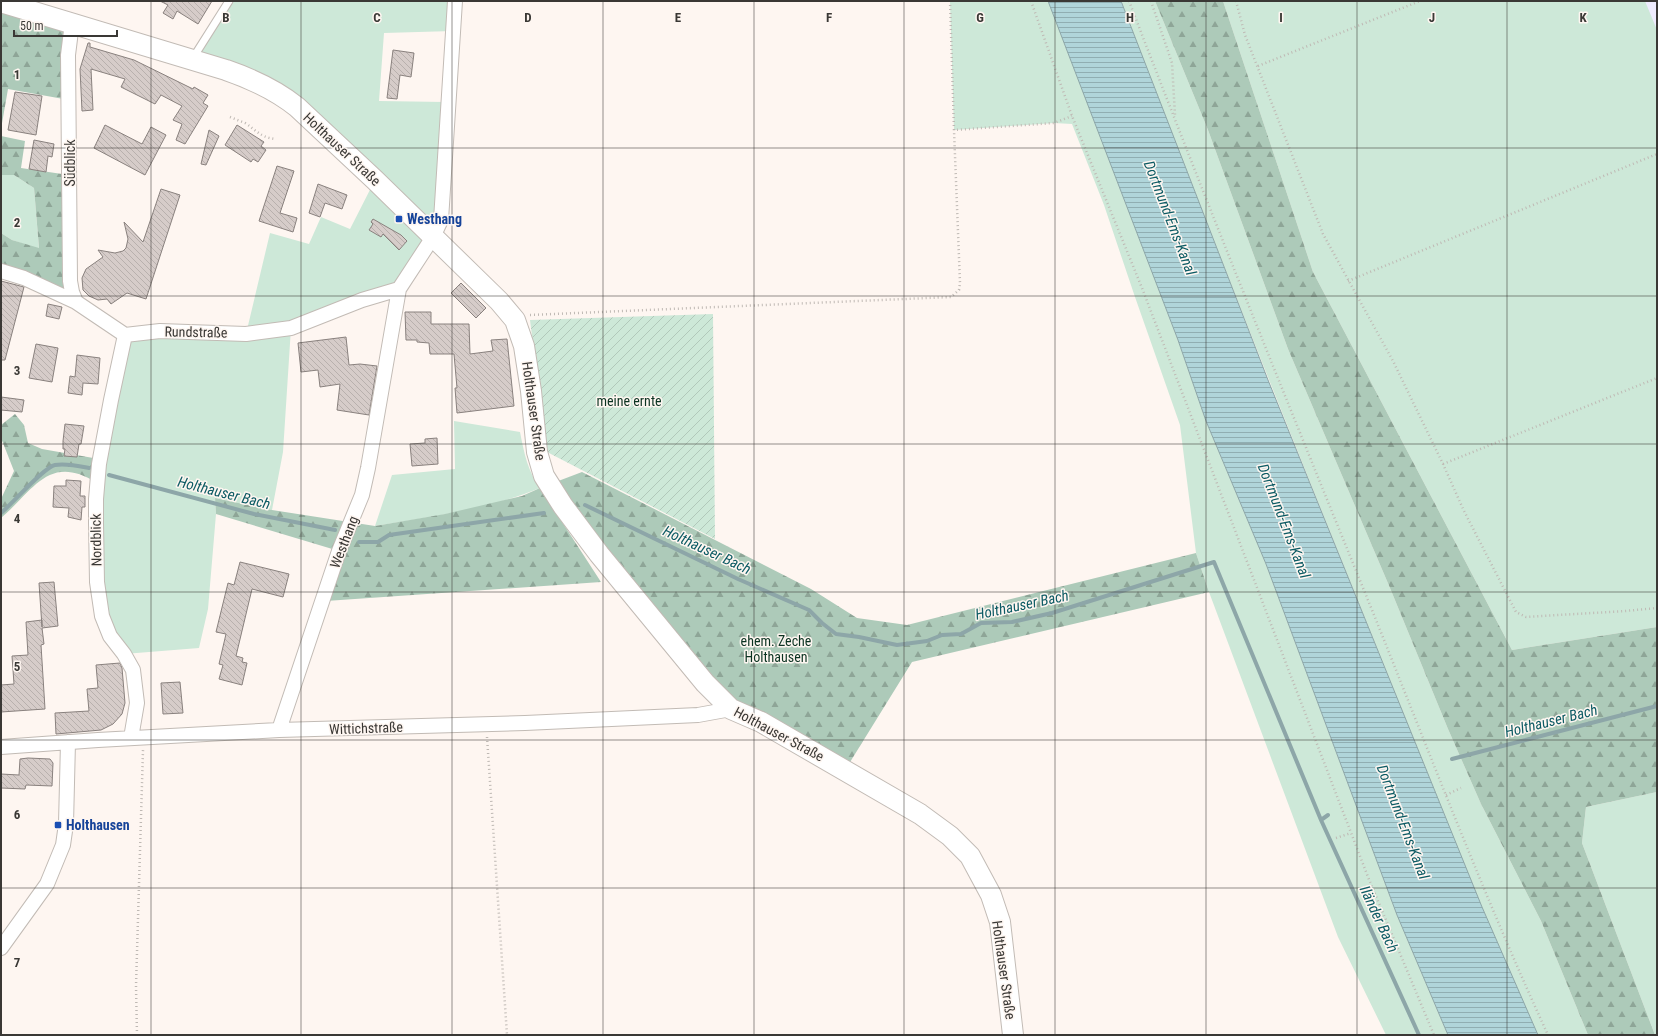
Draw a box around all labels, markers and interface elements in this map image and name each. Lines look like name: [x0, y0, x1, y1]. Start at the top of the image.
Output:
text: B: [222, 10, 230, 25]
text: C: [373, 10, 381, 25]
text: D: [524, 10, 532, 25]
text: E: [675, 10, 682, 25]
text: F: [826, 10, 832, 25]
text: G: [976, 10, 984, 25]
text: H: [1126, 10, 1134, 25]
text: I: [1279, 10, 1283, 25]
text: J: [1429, 10, 1435, 25]
text: K: [1579, 10, 1587, 25]
scale bar: [14, 12, 117, 38]
text: 50 m: [20, 19, 44, 33]
text: 1: [14, 67, 20, 82]
street label: Holthauser Straße: [300, 109, 384, 189]
street label: Südblick: [62, 139, 78, 187]
water label: Dortmund-Ems-Kanal: [1140, 158, 1200, 278]
place label: Westhang: [407, 211, 462, 227]
marker: Westhang: [394, 214, 404, 224]
text: 2: [14, 215, 21, 230]
street label: Rundstraße: [164, 323, 228, 341]
street label: Holthauser Straße: [519, 361, 549, 462]
text: 3: [14, 363, 20, 378]
park label: meine ernte: [596, 393, 662, 409]
water label: Dortmund-Ems-Kanal: [1254, 461, 1314, 581]
water label: Holthauser Bach: [176, 473, 272, 513]
text: 4: [14, 511, 21, 526]
street label: Nordblick: [88, 513, 104, 567]
street label: Westhang: [327, 514, 361, 570]
water label: Holthauser Bach: [660, 522, 754, 578]
water label: Holthauser Bach: [974, 586, 1070, 624]
park label: ehem. Zeche Holthausen: [741, 633, 812, 665]
text: 5: [14, 659, 21, 674]
water label: Holthauser Bach: [1503, 701, 1599, 741]
street label: Holthauser Straße: [731, 704, 827, 765]
street label: Wittichstraße: [329, 719, 404, 737]
water label: Dortmund-Ems-Kanal: [1373, 762, 1433, 882]
text: 6: [14, 807, 21, 822]
place label: Holthausen: [66, 817, 130, 833]
marker: Holthausen: [53, 820, 63, 830]
water label: Iländer Bach: [1356, 883, 1402, 955]
street label: Holthauser Straße: [989, 920, 1019, 1021]
text: 7: [14, 955, 21, 970]

